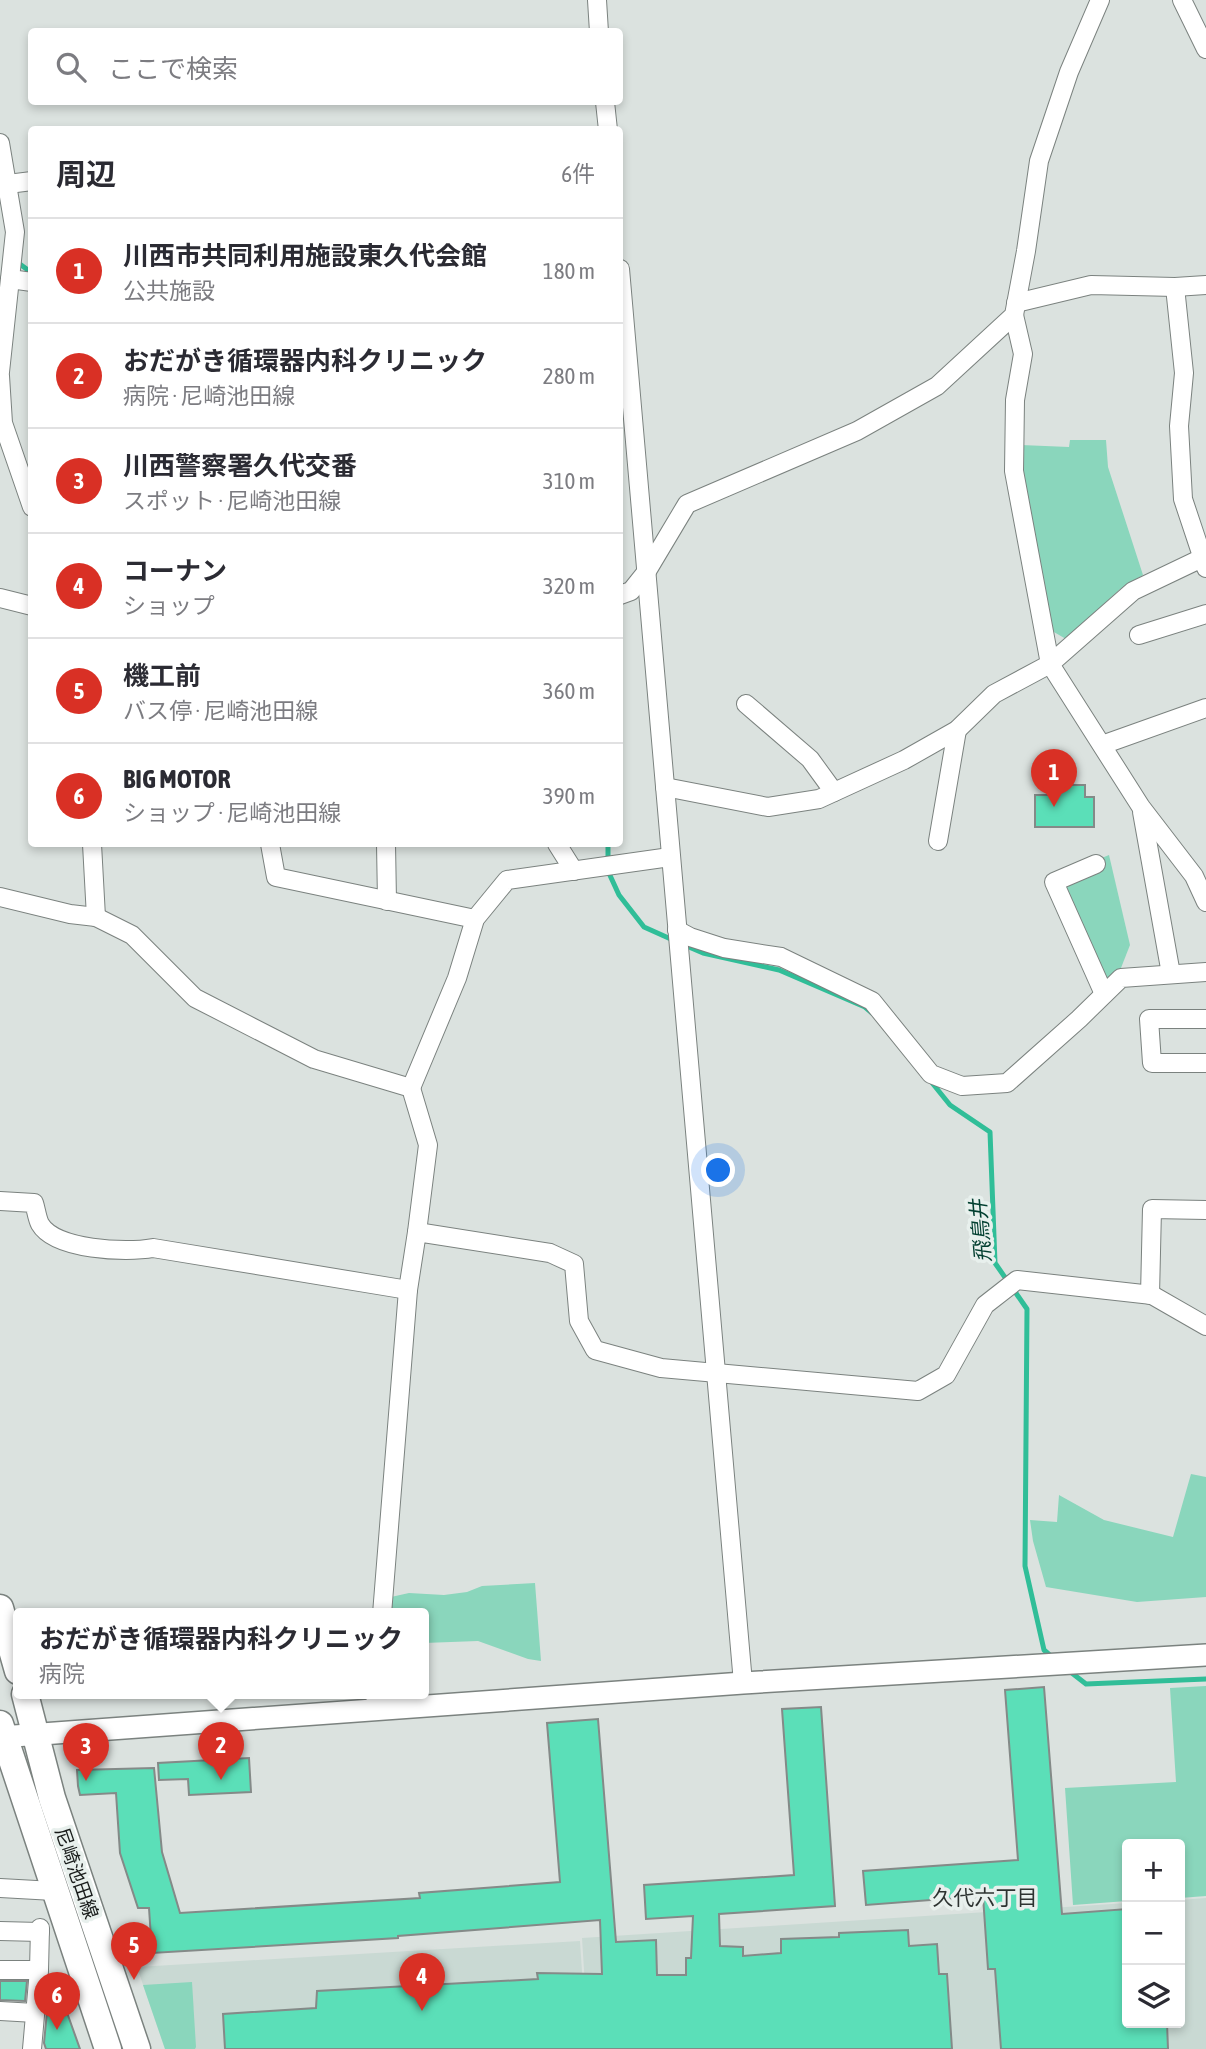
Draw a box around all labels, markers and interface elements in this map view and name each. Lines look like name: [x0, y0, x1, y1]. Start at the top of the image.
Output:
search box: [28, 28, 623, 105]
icon: search: [52, 48, 90, 86]
text: ここで検索: [108, 54, 238, 84]
text: 周辺: [56, 157, 116, 191]
text: 6件: [561, 161, 595, 187]
text: 川西市共同利用施設東久代会館: [123, 241, 487, 271]
text: 1: [74, 258, 84, 284]
text: 180 m: [543, 258, 595, 284]
text: 公共施設: [123, 278, 215, 304]
text: おだがき循環器内科クリニック: [123, 346, 487, 376]
text: 2: [74, 363, 84, 389]
text: 280 m: [543, 363, 595, 389]
text: 病院 · 尼崎池田線: [123, 383, 295, 409]
text: 川西警察署久代交番: [123, 451, 357, 481]
text: 3: [74, 468, 84, 494]
text: 310 m: [543, 468, 595, 494]
text: スポット · 尼崎池田線: [123, 488, 341, 514]
text: コーナン: [123, 556, 227, 586]
text: 4: [74, 573, 84, 599]
text: 320 m: [543, 573, 595, 599]
text: ショップ: [123, 593, 215, 619]
text: 機工前: [123, 661, 201, 691]
text: 5: [74, 678, 84, 704]
text: 360 m: [543, 678, 595, 704]
text: バス停 · 尼崎池田線: [123, 698, 318, 724]
pin: 1: [1031, 749, 1077, 807]
text: BIG MOTOR: [123, 764, 230, 794]
text: 6: [74, 783, 84, 809]
text: 390 m: [543, 783, 595, 809]
text: ショップ · 尼崎池田線: [123, 800, 341, 826]
your location: [701, 1153, 735, 1187]
water label: 飛鳥井: [965, 1197, 995, 1263]
popup: [13, 1608, 429, 1699]
text: おだがき循環器内科クリニック: [39, 1624, 403, 1654]
text: 病院: [39, 1661, 85, 1687]
pin: 2: [198, 1722, 244, 1780]
pin: 3: [63, 1723, 109, 1781]
street label: 尼崎池田線: [51, 1824, 103, 1922]
map controls: [1122, 1839, 1185, 2028]
button: +: [1122, 1839, 1185, 1902]
district label: 久代六丁目: [933, 1885, 1038, 1909]
button: −: [1122, 1902, 1185, 1965]
pin: 5: [111, 1922, 157, 1980]
pin: 4: [399, 1953, 445, 2011]
button: layers: [1122, 1965, 1185, 2028]
pin: 6: [34, 1972, 80, 2030]

